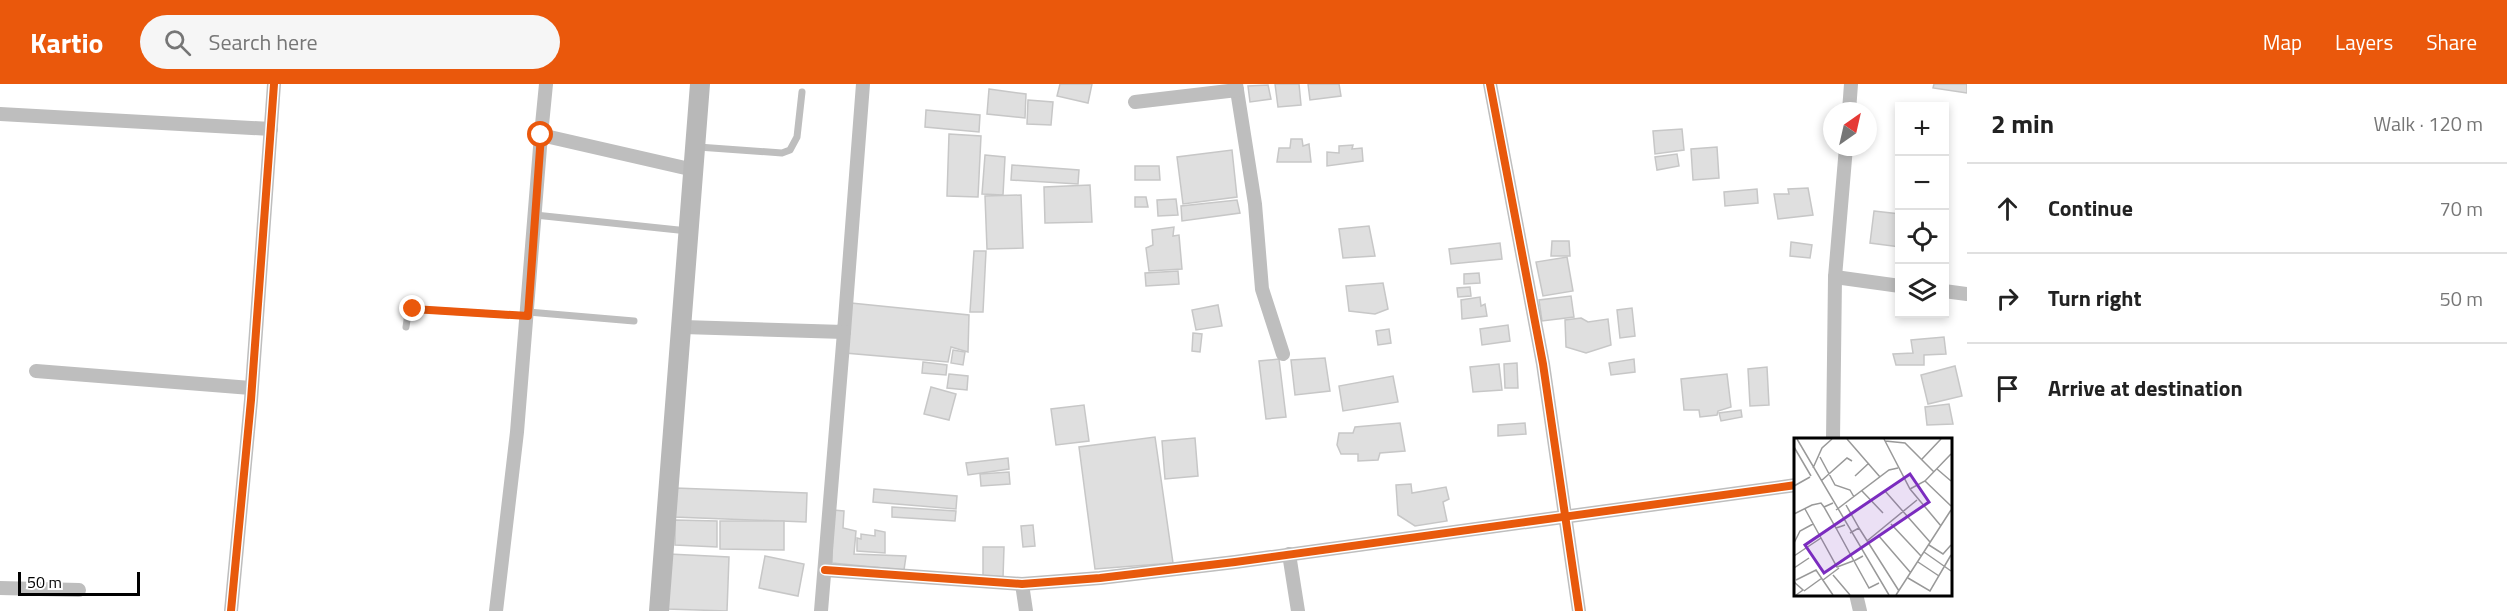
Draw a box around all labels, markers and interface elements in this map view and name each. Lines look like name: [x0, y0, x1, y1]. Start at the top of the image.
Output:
search box: [140, 15, 560, 69]
text: Kartio: [30, 21, 104, 64]
text: Search here: [209, 25, 318, 59]
icon: search: [161, 26, 194, 59]
text: Map: [2263, 26, 2302, 58]
text: Layers: [2335, 26, 2393, 58]
text: Share: [2426, 26, 2477, 58]
north arrow: [1823, 102, 1877, 156]
map controls: [1895, 102, 1949, 318]
button: +: [1895, 102, 1949, 156]
text: 2 min: [1991, 104, 2054, 143]
text: Walk · 120 m: [2374, 108, 2483, 139]
route start: [527, 121, 553, 147]
button: −: [1895, 156, 1949, 210]
text: Continue: [2048, 191, 2133, 225]
icon: ahead: [1991, 192, 2024, 225]
text: 70 m: [2439, 193, 2483, 224]
button: locate: [1895, 210, 1949, 264]
button: layers: [1895, 264, 1949, 318]
text: Turn right: [2048, 281, 2142, 315]
icon: right: [1991, 282, 2024, 315]
text: 50 m: [2439, 283, 2483, 314]
route end: [399, 295, 425, 321]
text: Arrive at destination: [2048, 371, 2243, 405]
icon: arrive: [1991, 372, 2024, 405]
inset map: [1794, 438, 1952, 596]
scale bar: [18, 569, 140, 596]
text: 50 m: [27, 570, 62, 594]

